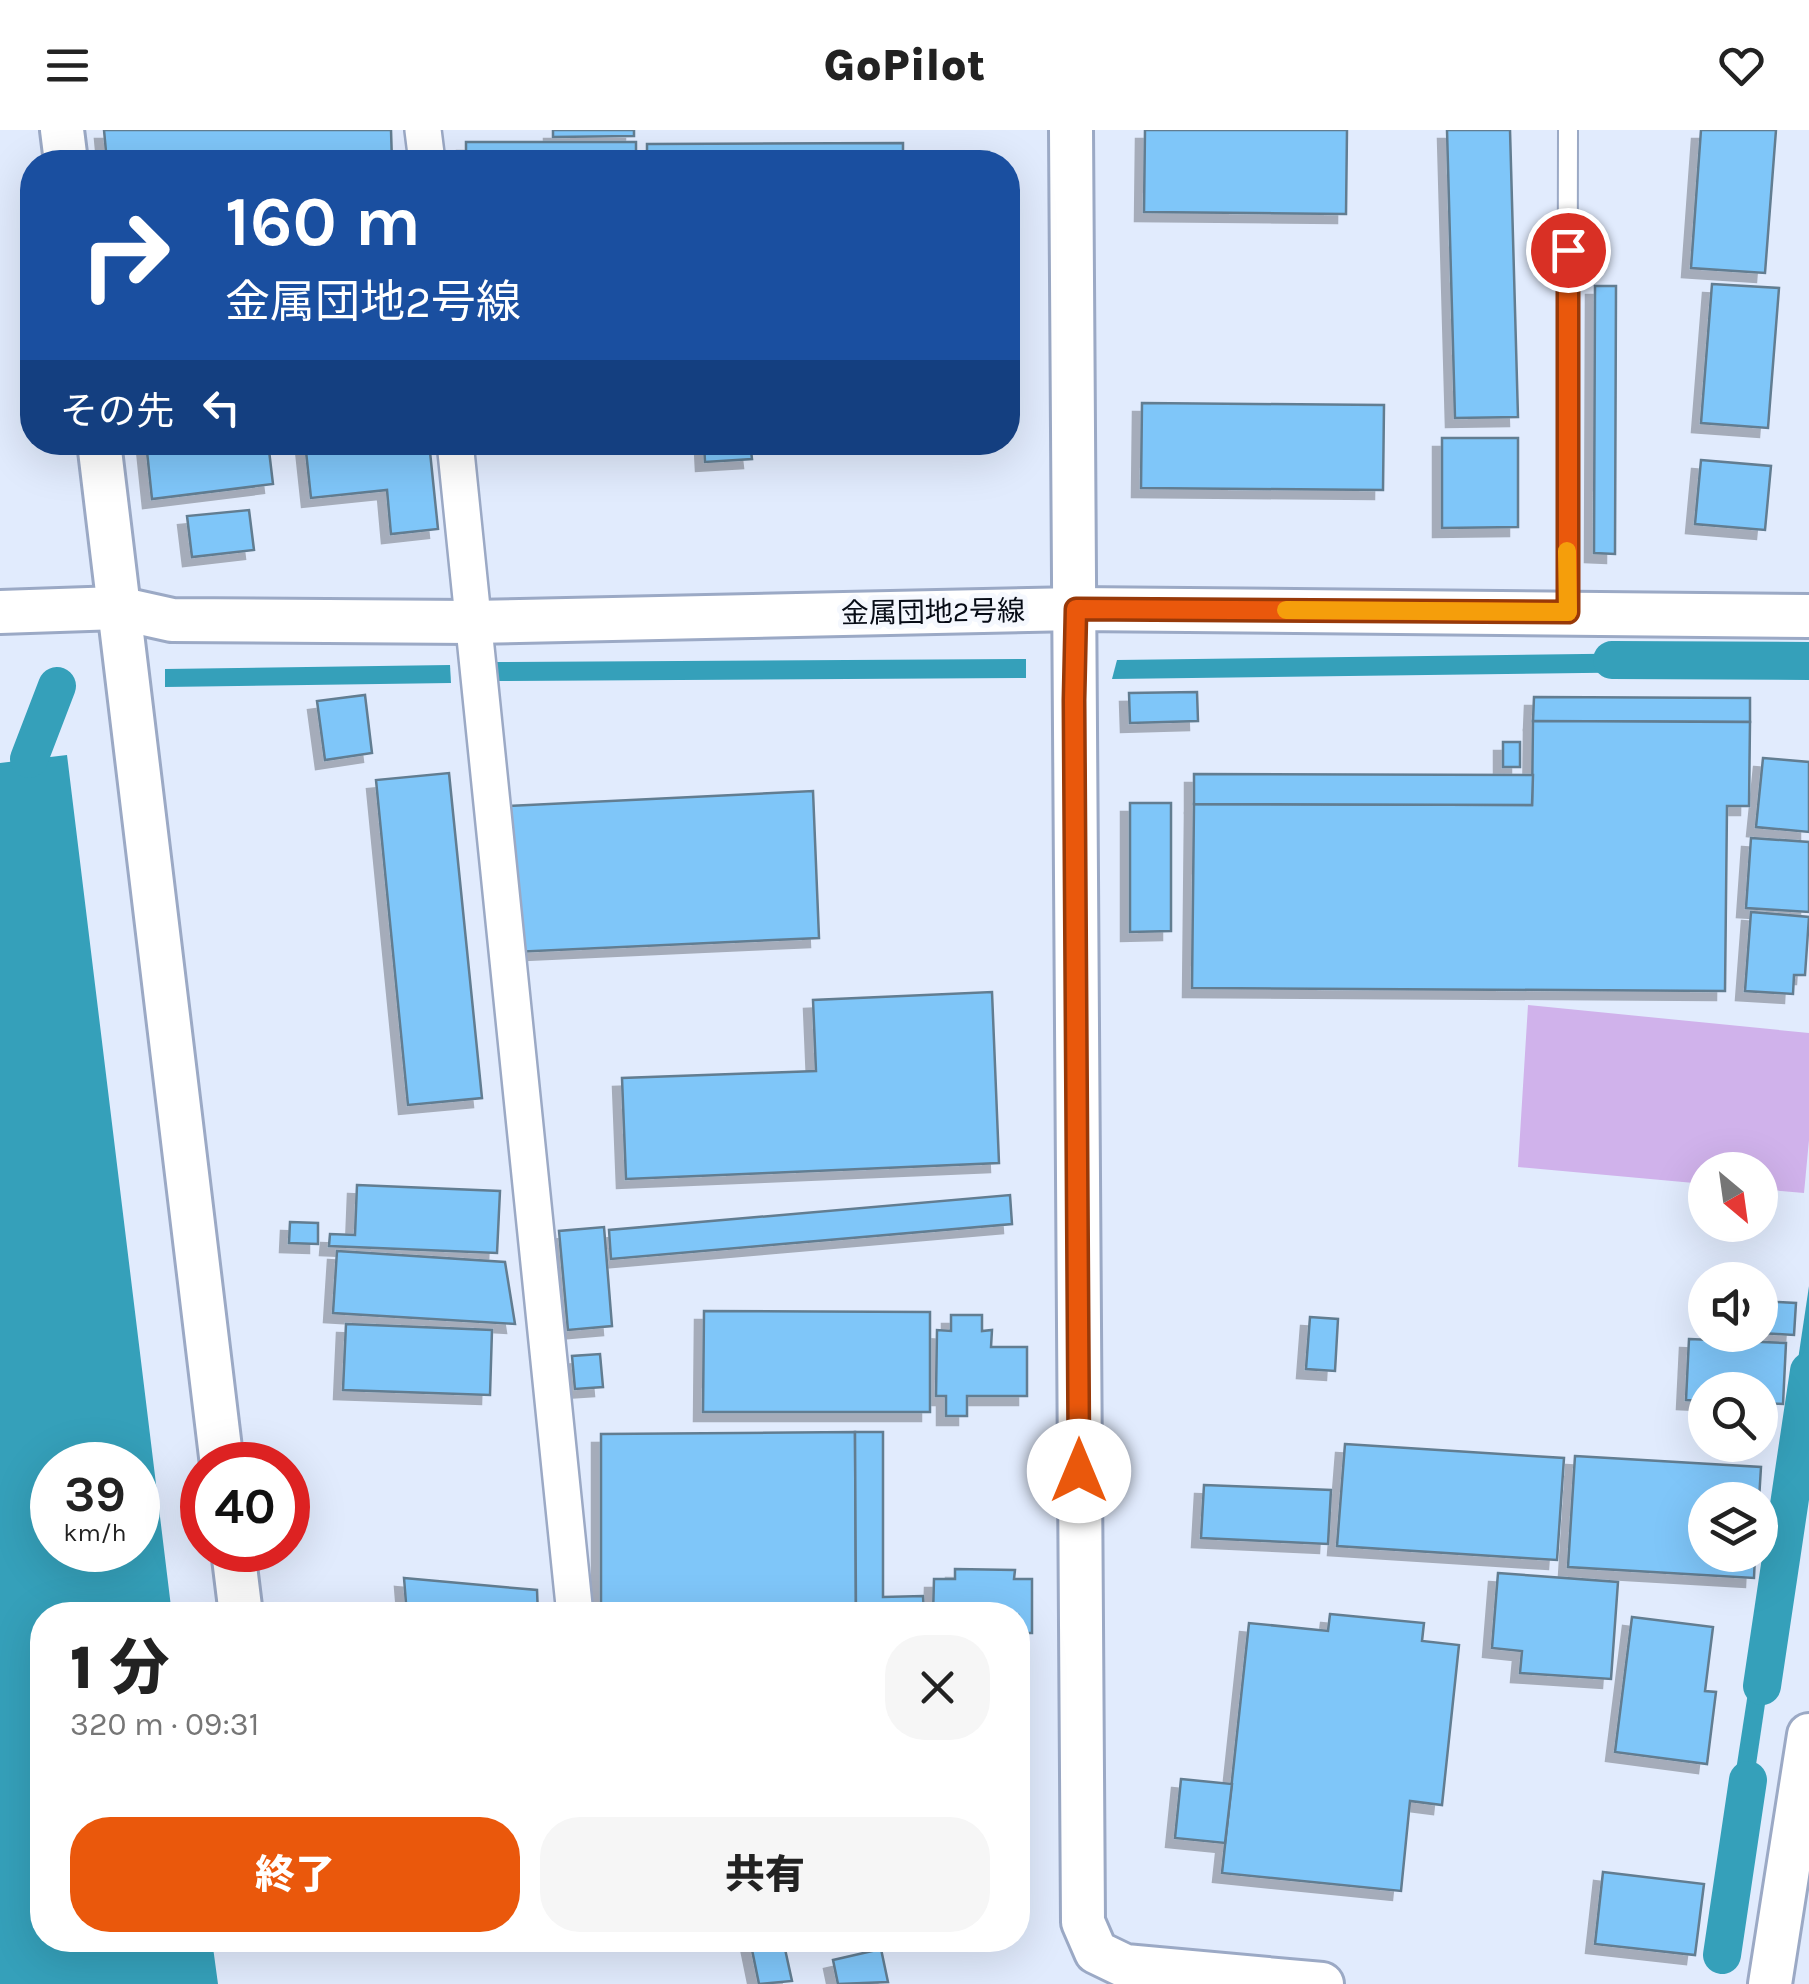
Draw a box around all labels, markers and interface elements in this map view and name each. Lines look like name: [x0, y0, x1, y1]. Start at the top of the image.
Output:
icon: menu: [40, 38, 95, 93]
icon: heart: [1714, 38, 1769, 93]
text: GoPilot: [824, 39, 985, 91]
text: 160 m: [225, 181, 421, 263]
icon: right: [60, 190, 190, 320]
pin: [1526, 208, 1611, 293]
icon: arrive: [1541, 223, 1596, 278]
text: 金属団地2号線: [225, 276, 521, 328]
icon: left: [194, 380, 249, 435]
text: その先: [60, 389, 174, 434]
street label: 金属団地2号線: [841, 594, 1025, 630]
north arrow: [1688, 1152, 1778, 1242]
map controls: [1688, 1152, 1778, 1572]
button: sound: [1688, 1262, 1778, 1352]
button: search: [1688, 1372, 1778, 1462]
position arrow: [1027, 1419, 1131, 1523]
speed limit sign: 40: [180, 1442, 310, 1572]
text: 39: [64, 1465, 126, 1524]
button: layers: [1688, 1482, 1778, 1572]
text: km/h: [63, 1518, 127, 1547]
text: 1 分: [70, 1633, 169, 1703]
button: close: [885, 1635, 990, 1740]
text: 320 m · 09:31: [70, 1706, 259, 1743]
button: 終了: [70, 1817, 520, 1932]
button: 共有: [540, 1817, 990, 1932]

